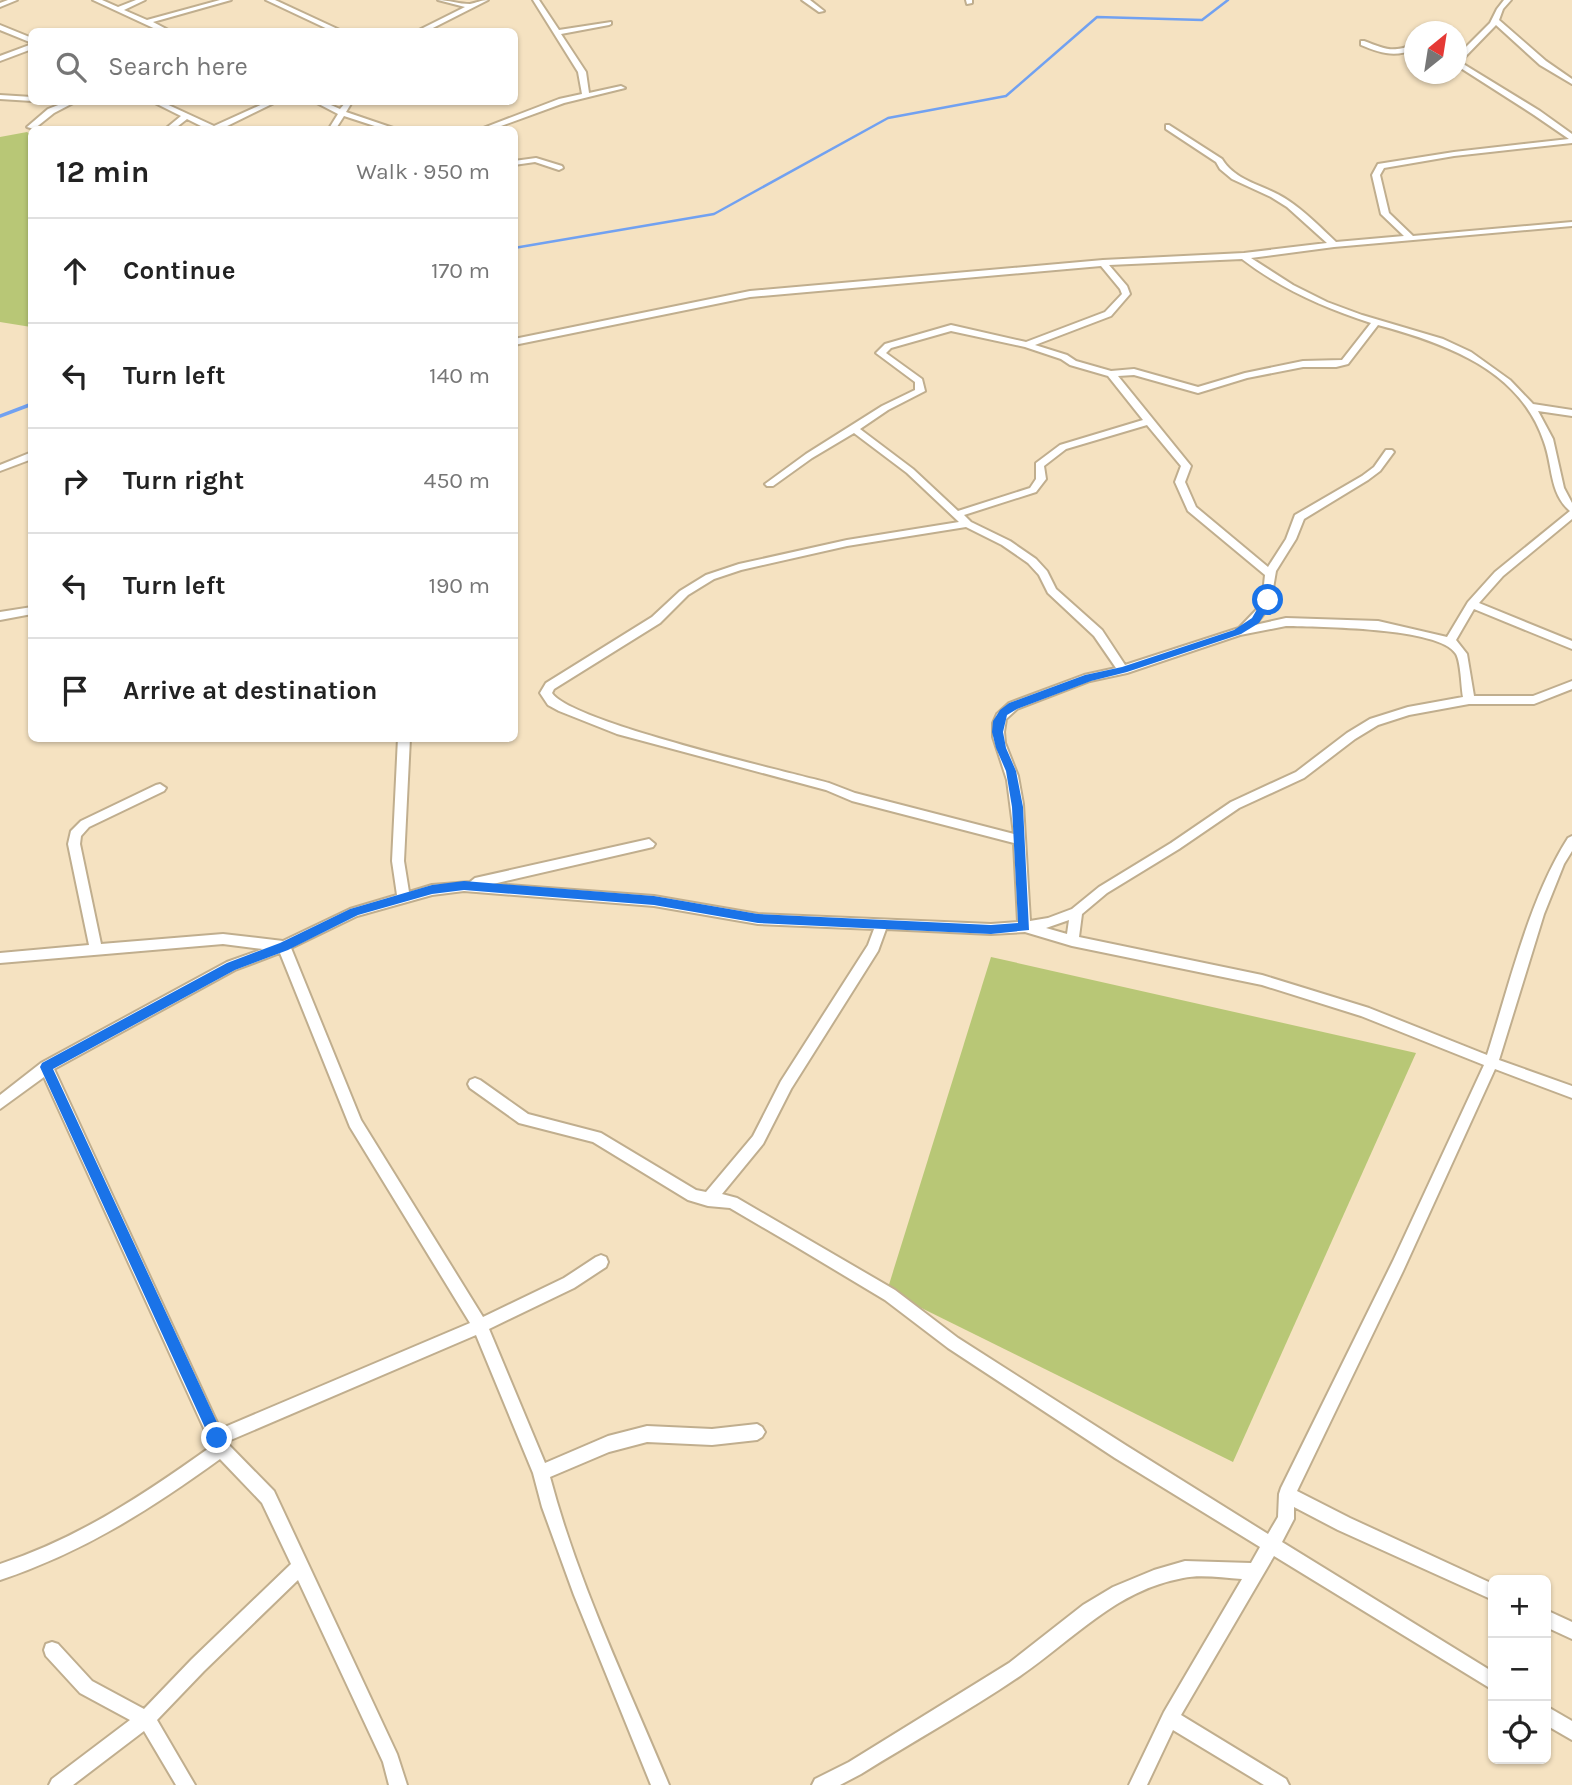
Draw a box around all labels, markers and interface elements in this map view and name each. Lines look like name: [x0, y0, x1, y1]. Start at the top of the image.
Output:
north arrow: [1404, 21, 1467, 84]
search box: [28, 28, 518, 105]
icon: search: [52, 48, 90, 86]
text: Search here: [108, 51, 248, 82]
text: 12 min: [56, 154, 149, 190]
text: Walk · 950 m: [356, 158, 490, 185]
icon: ahead: [56, 252, 94, 290]
text: Continue: [123, 255, 235, 286]
text: 170 m: [431, 257, 490, 284]
icon: left: [56, 357, 94, 395]
text: Turn left: [123, 360, 225, 391]
text: 140 m: [429, 362, 490, 389]
icon: right: [56, 462, 94, 500]
text: Turn right: [123, 465, 244, 496]
text: 450 m: [424, 467, 490, 494]
icon: left: [56, 567, 94, 605]
text: Turn left: [123, 570, 225, 601]
text: 190 m: [428, 572, 490, 599]
route start: [1252, 584, 1283, 615]
icon: arrive: [56, 672, 94, 710]
text: Arrive at destination: [123, 675, 377, 706]
route end: [201, 1422, 232, 1453]
map controls: [1488, 1575, 1551, 1764]
button: +: [1488, 1575, 1551, 1638]
button: −: [1488, 1638, 1551, 1701]
button: locate: [1488, 1701, 1551, 1764]

